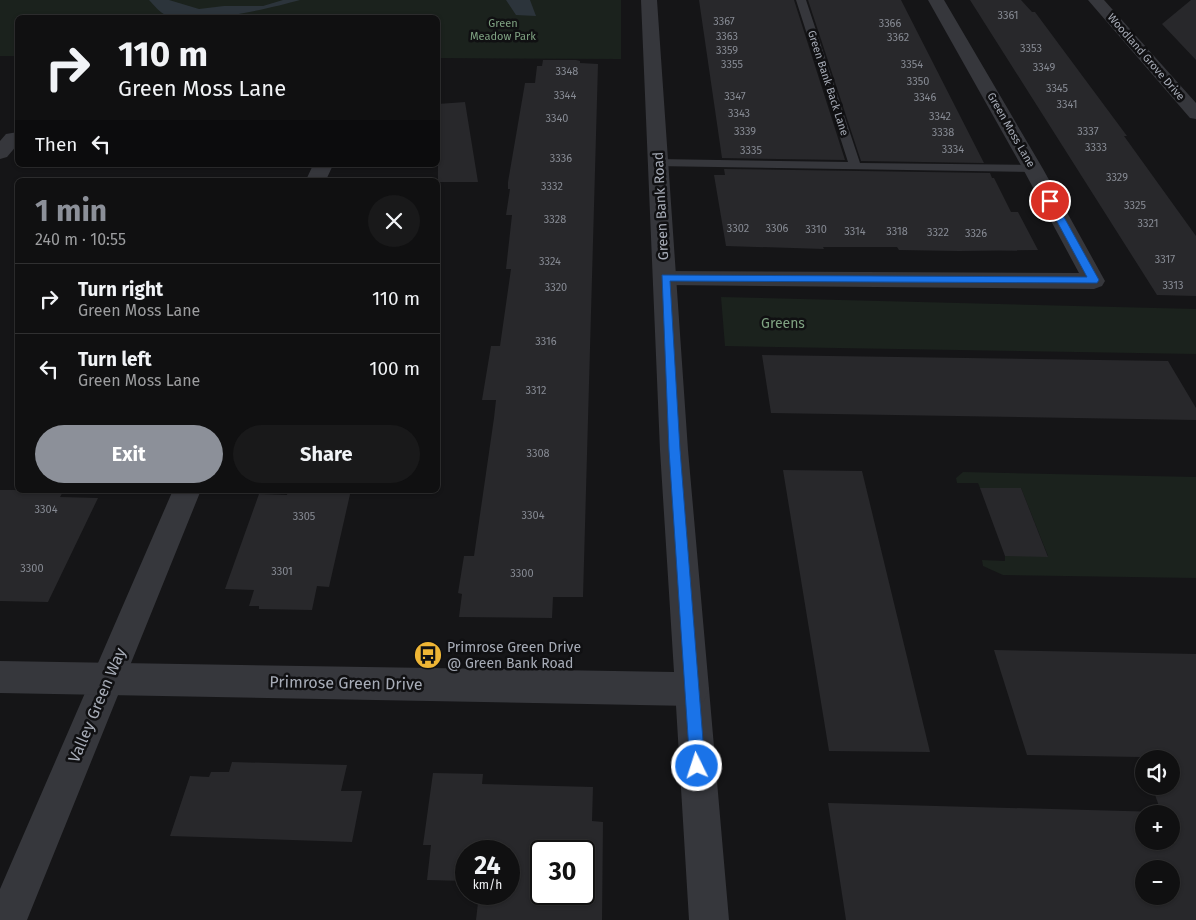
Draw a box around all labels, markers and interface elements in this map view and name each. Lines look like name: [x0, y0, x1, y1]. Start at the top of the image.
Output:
house number: 3361: [997, 9, 1019, 22]
street label: Woodland Grove Drive: [1105, 11, 1187, 103]
house number: 3367: [713, 15, 735, 28]
park label: Green Meadow Park: [470, 17, 536, 43]
house number: 3366: [879, 17, 901, 30]
street label: Green Bank Back Lane: [805, 29, 851, 137]
house number: 3363: [716, 30, 738, 43]
house number: 3362: [887, 31, 909, 44]
text: 110 m: [118, 33, 208, 75]
icon: right: [35, 35, 100, 100]
house number: 3353: [1020, 42, 1042, 55]
house number: 3359: [716, 44, 738, 57]
house number: 3355: [721, 58, 743, 71]
house number: 3354: [901, 58, 923, 71]
house number: 3349: [1033, 61, 1055, 74]
house number: 3348: [556, 65, 578, 78]
text: Green Moss Lane: [118, 75, 286, 102]
house number: 3350: [907, 75, 929, 88]
house number: 3345: [1046, 82, 1069, 95]
house number: 3344: [554, 89, 576, 102]
house number: 3347: [724, 90, 746, 103]
street label: Green Moss Lane: [984, 90, 1038, 170]
house number: 3346: [914, 91, 936, 104]
house number: 3341: [1057, 98, 1077, 111]
house number: 3343: [728, 107, 750, 120]
house number: 3342: [929, 110, 951, 123]
house number: 3340: [546, 112, 568, 125]
house number: 3339: [734, 125, 756, 138]
house number: 3337: [1077, 125, 1099, 138]
house number: 3338: [932, 126, 954, 139]
icon: left: [87, 130, 115, 158]
text: Then: [35, 133, 77, 156]
house number: 3333: [1085, 141, 1107, 154]
house number: 3334: [942, 143, 964, 156]
house number: 3335: [740, 144, 762, 157]
street label: Green Bank Road: [650, 151, 672, 261]
house number: 3336: [550, 152, 572, 165]
house number: 3329: [1106, 171, 1128, 184]
house number: 3332: [541, 180, 563, 193]
pin: [1029, 180, 1071, 222]
icon: arrive: [1036, 187, 1064, 215]
text: 1 min: [35, 193, 107, 229]
button: close: [368, 195, 420, 247]
house number: 3325: [1124, 199, 1146, 212]
house number: 3328: [544, 213, 566, 226]
house number: 3321: [1138, 217, 1158, 230]
house number: 3302: [727, 222, 749, 235]
house number: 3306: [766, 222, 789, 235]
house number: 3310: [805, 223, 827, 236]
house number: 3314: [844, 225, 866, 238]
house number: 3318: [886, 225, 908, 238]
house number: 3322: [927, 226, 949, 239]
house number: 3326: [965, 227, 987, 240]
text: 240 m · 10:55: [35, 230, 126, 249]
house number: 3317: [1155, 253, 1175, 266]
house number: 3324: [539, 255, 561, 268]
text: Turn right: [78, 278, 163, 301]
house number: 3313: [1163, 279, 1183, 292]
house number: 3320: [545, 281, 567, 294]
icon: right: [35, 285, 63, 313]
text: 110 m: [372, 287, 420, 310]
text: Green Moss Lane: [78, 301, 200, 320]
park label: Greens: [761, 315, 805, 332]
house number: 3316: [535, 335, 557, 348]
text: Turn left: [78, 348, 152, 371]
icon: left: [35, 355, 63, 383]
text: 100 m: [369, 357, 420, 380]
text: Green Moss Lane: [78, 371, 200, 390]
house number: 3312: [526, 384, 546, 397]
button: Exit: [35, 425, 223, 483]
button: Share: [233, 425, 420, 483]
house number: 3308: [526, 447, 550, 460]
house number: 3304: [35, 503, 58, 516]
house number: 3304: [522, 509, 545, 522]
house number: 3305: [293, 510, 316, 523]
house number: 3300: [20, 562, 44, 575]
house number: 3301: [271, 565, 293, 578]
house number: 3300: [510, 567, 534, 580]
place label: Primrose Green Drive @ Green Bank Road: [447, 639, 581, 672]
bus stop icon: Primrose Green Drive @ Green Bank Road: [413, 640, 443, 670]
street label: Valley Green Way: [64, 645, 130, 765]
street label: Primrose Green Drive: [269, 672, 423, 694]
position arrow: [670, 739, 722, 791]
map controls: [1135, 750, 1180, 905]
button: sound: [1135, 750, 1180, 795]
button: +: [1135, 805, 1180, 850]
speed limit sign: 30: [530, 840, 595, 905]
text: 24: [474, 851, 501, 881]
button: −: [1135, 860, 1180, 905]
text: km/h: [473, 878, 502, 892]

